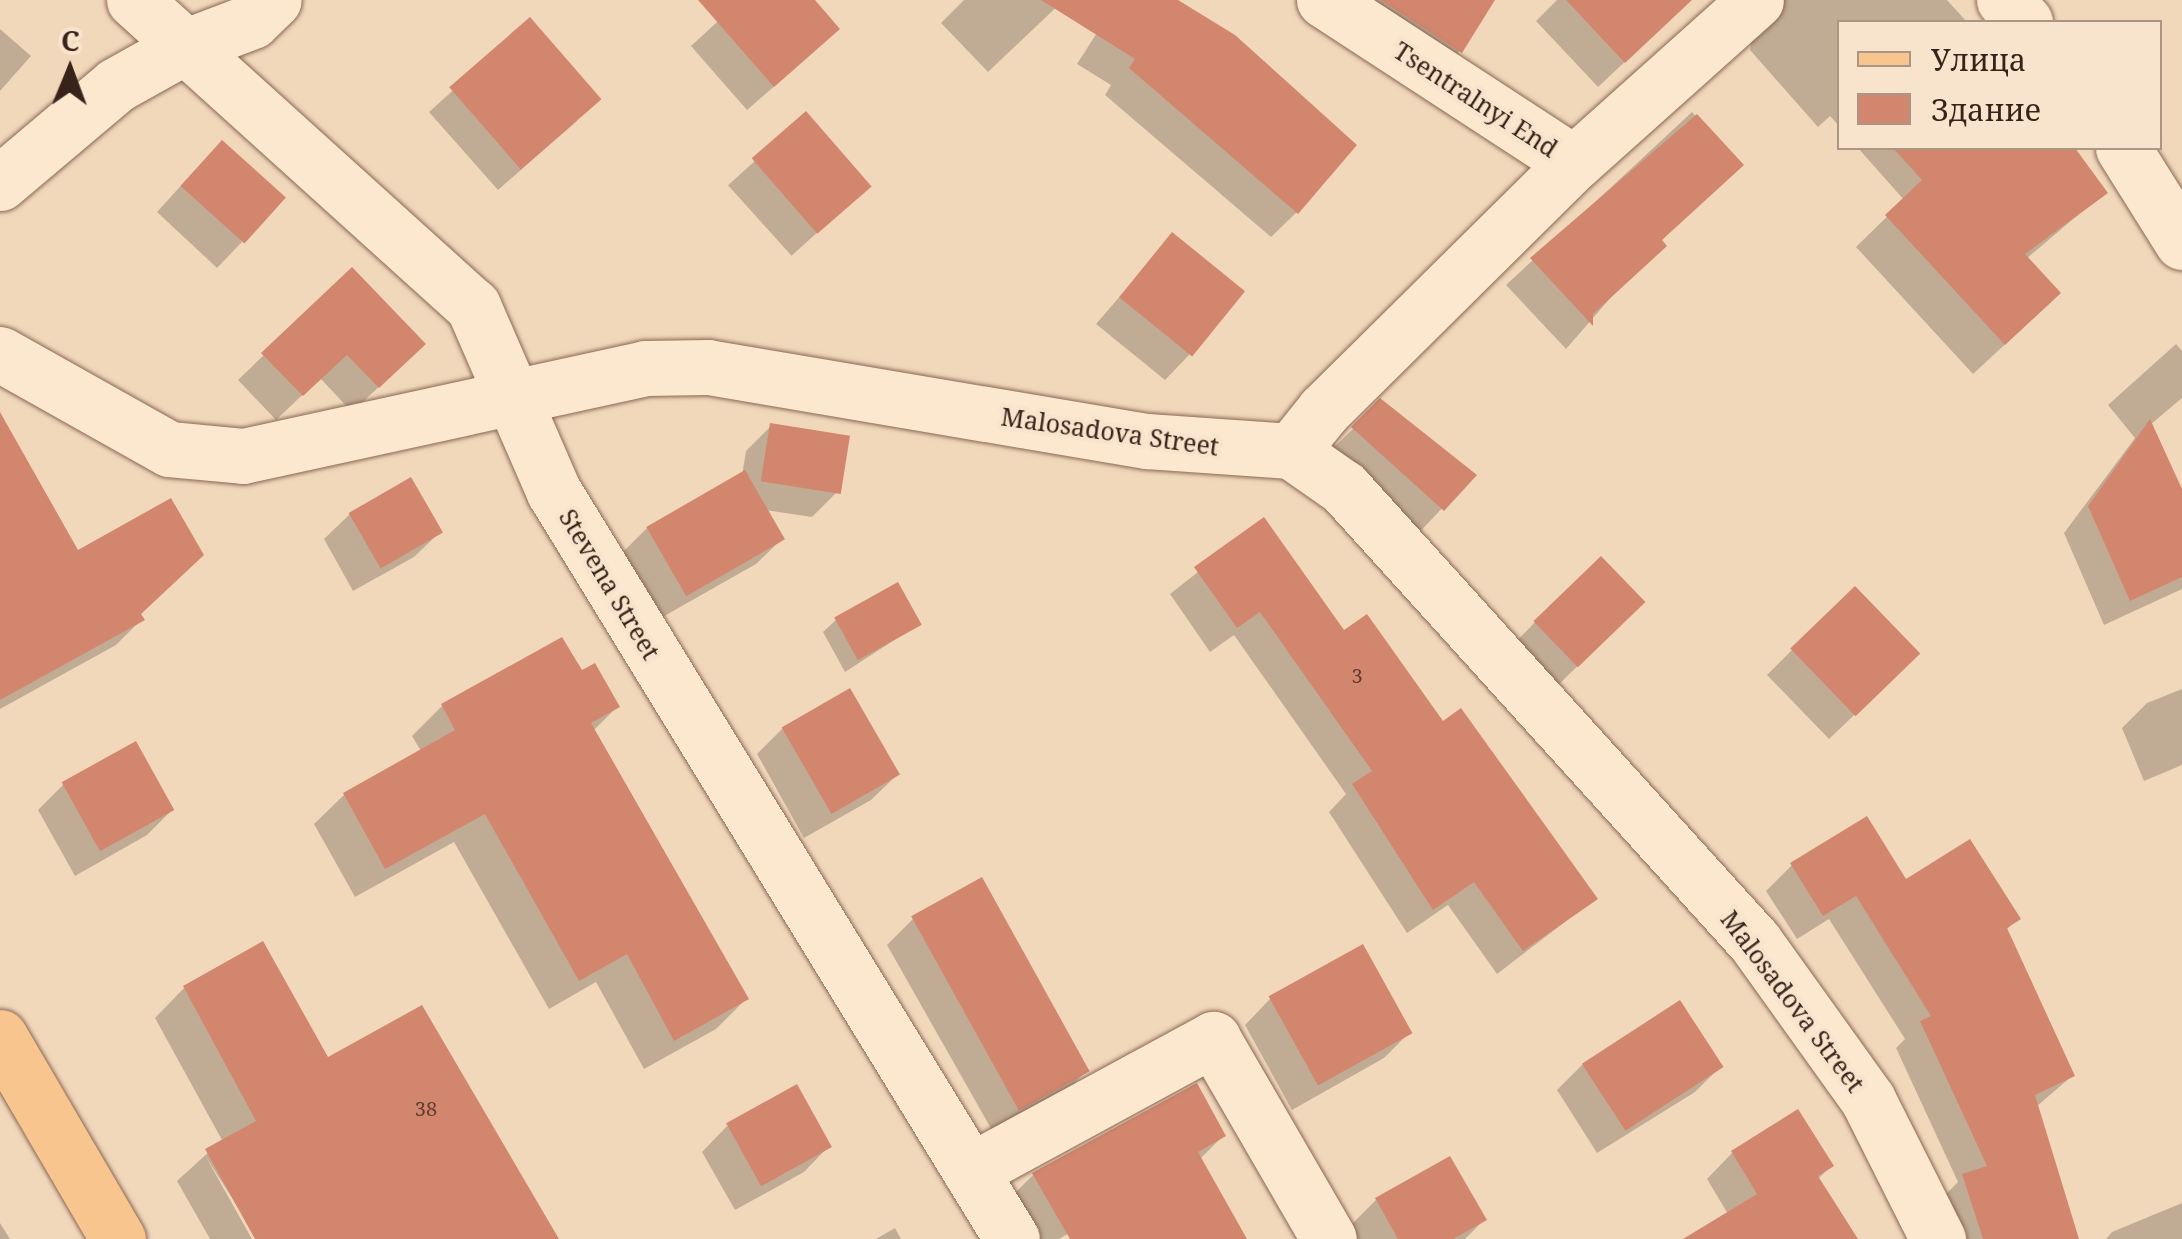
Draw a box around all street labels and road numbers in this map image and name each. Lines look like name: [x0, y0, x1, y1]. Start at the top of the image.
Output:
street label: Tsentralnyi End: [1389, 35, 1563, 163]
street label: Malosadova Street: [999, 401, 1221, 461]
street label: Stevena Street: [553, 503, 667, 665]
street label: Malosadova Street: [1715, 904, 1871, 1098]

